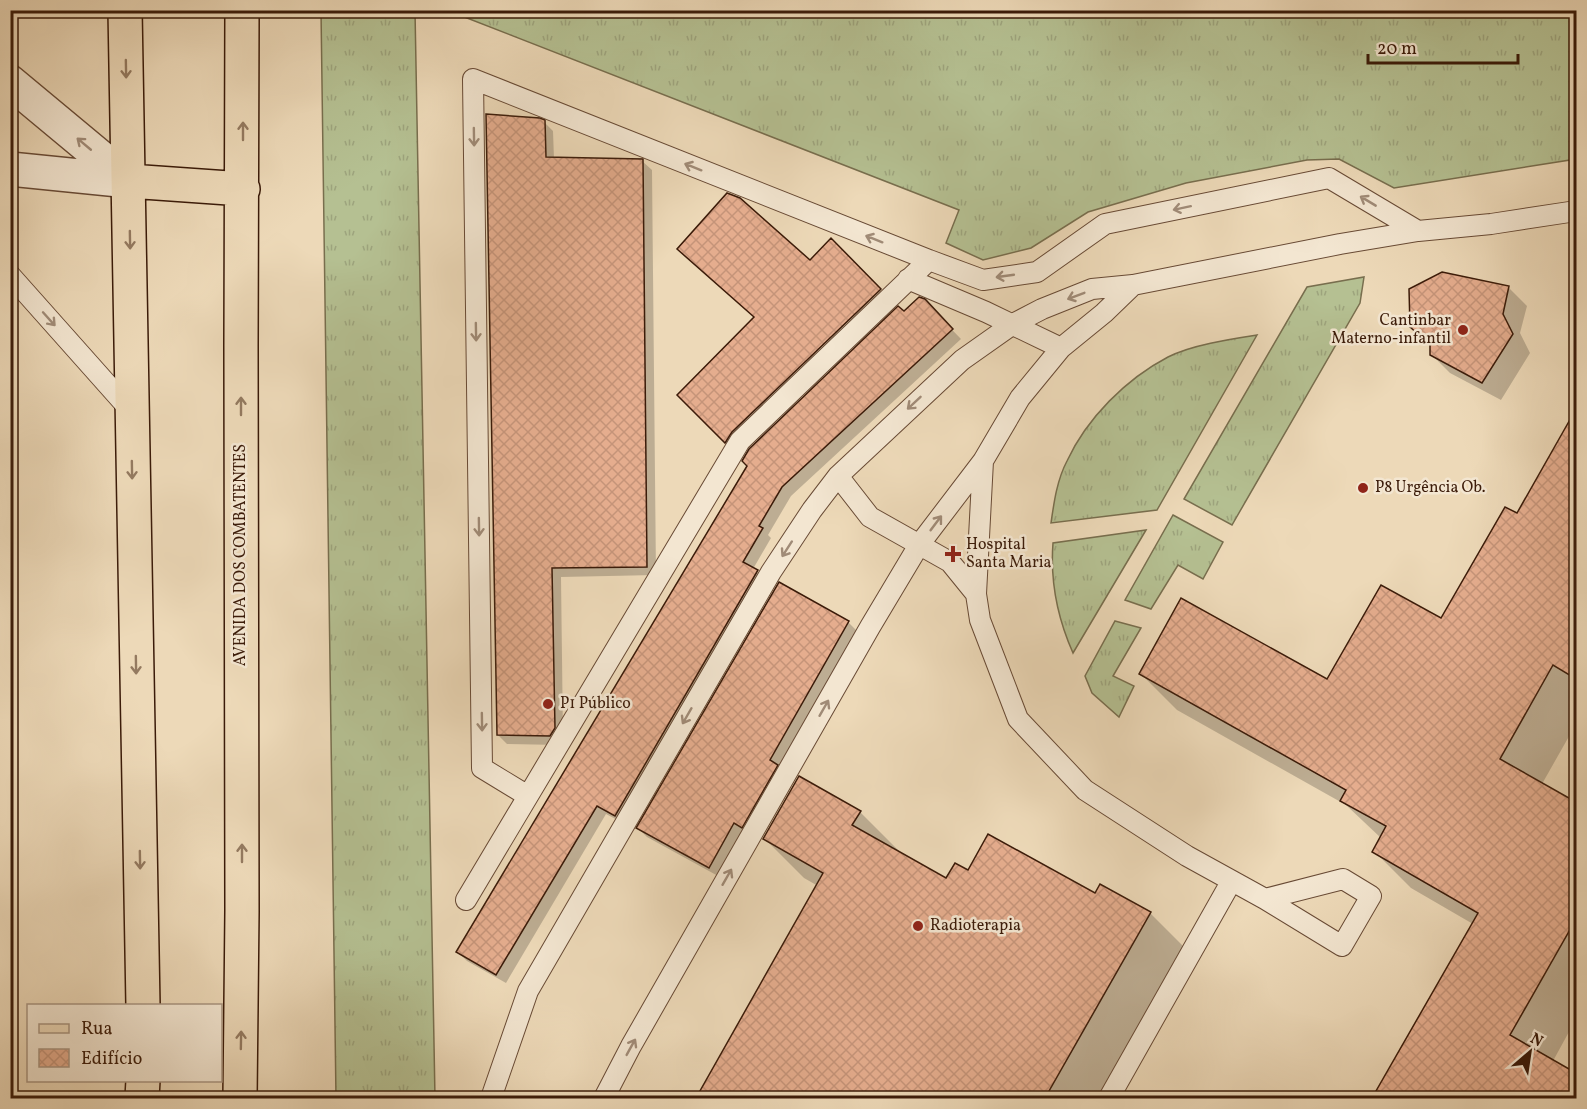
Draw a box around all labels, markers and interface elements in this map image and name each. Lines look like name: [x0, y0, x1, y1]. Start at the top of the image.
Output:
scale bar: [1368, 27, 1518, 65]
text: 20 m: [1377, 37, 1417, 62]
one-way arrow: [120, 58, 132, 78]
one-way arrow: [237, 121, 249, 141]
one-way arrow: [468, 127, 479, 147]
one-way arrow: [76, 137, 92, 150]
one-way arrow: [684, 160, 703, 171]
one-way arrow: [1360, 195, 1377, 207]
one-way arrow: [1173, 203, 1193, 214]
one-way arrow: [124, 229, 136, 249]
one-way arrow: [866, 233, 884, 244]
one-way arrow: [995, 271, 1015, 282]
one-way arrow: [1067, 291, 1085, 302]
place label: Cantinbar Materno-infantil: [1331, 310, 1451, 350]
one-way arrow: [42, 311, 56, 326]
one-way arrow: [470, 322, 482, 342]
marker: Cantinbar Materno-infantil: [1456, 323, 1470, 337]
one-way arrow: [235, 396, 247, 416]
one-way arrow: [907, 396, 922, 410]
street label: AVENIDA DOS COMBATENTES: [230, 444, 252, 666]
one-way arrow: [126, 459, 138, 479]
place label: P8 Urgência Ob.: [1375, 477, 1486, 499]
marker: P8 Urgência Ob.: [1356, 481, 1370, 495]
one-way arrow: [930, 516, 942, 532]
one-way arrow: [473, 517, 485, 537]
place label: Hospital Santa Maria: [966, 534, 1052, 574]
one-way arrow: [780, 540, 792, 557]
marker: Hospital Santa Maria: [944, 545, 962, 563]
one-way arrow: [130, 654, 142, 674]
place label: P1 Público: [560, 693, 631, 715]
marker: P1 Público: [541, 697, 555, 711]
one-way arrow: [819, 699, 830, 717]
one-way arrow: [680, 707, 692, 724]
one-way arrow: [476, 712, 487, 732]
one-way arrow: [236, 843, 248, 863]
one-way arrow: [134, 849, 146, 869]
one-way arrow: [722, 869, 734, 886]
place label: Radioterapia: [930, 915, 1021, 937]
marker: Radioterapia: [911, 919, 925, 933]
legend: [27, 1004, 222, 1082]
text: Rua: [81, 1017, 112, 1042]
north arrow: [1500, 1022, 1560, 1082]
text: N: [1526, 1028, 1547, 1053]
one-way arrow: [235, 1031, 247, 1051]
one-way arrow: [625, 1039, 637, 1056]
text: Edifício: [81, 1047, 142, 1072]

